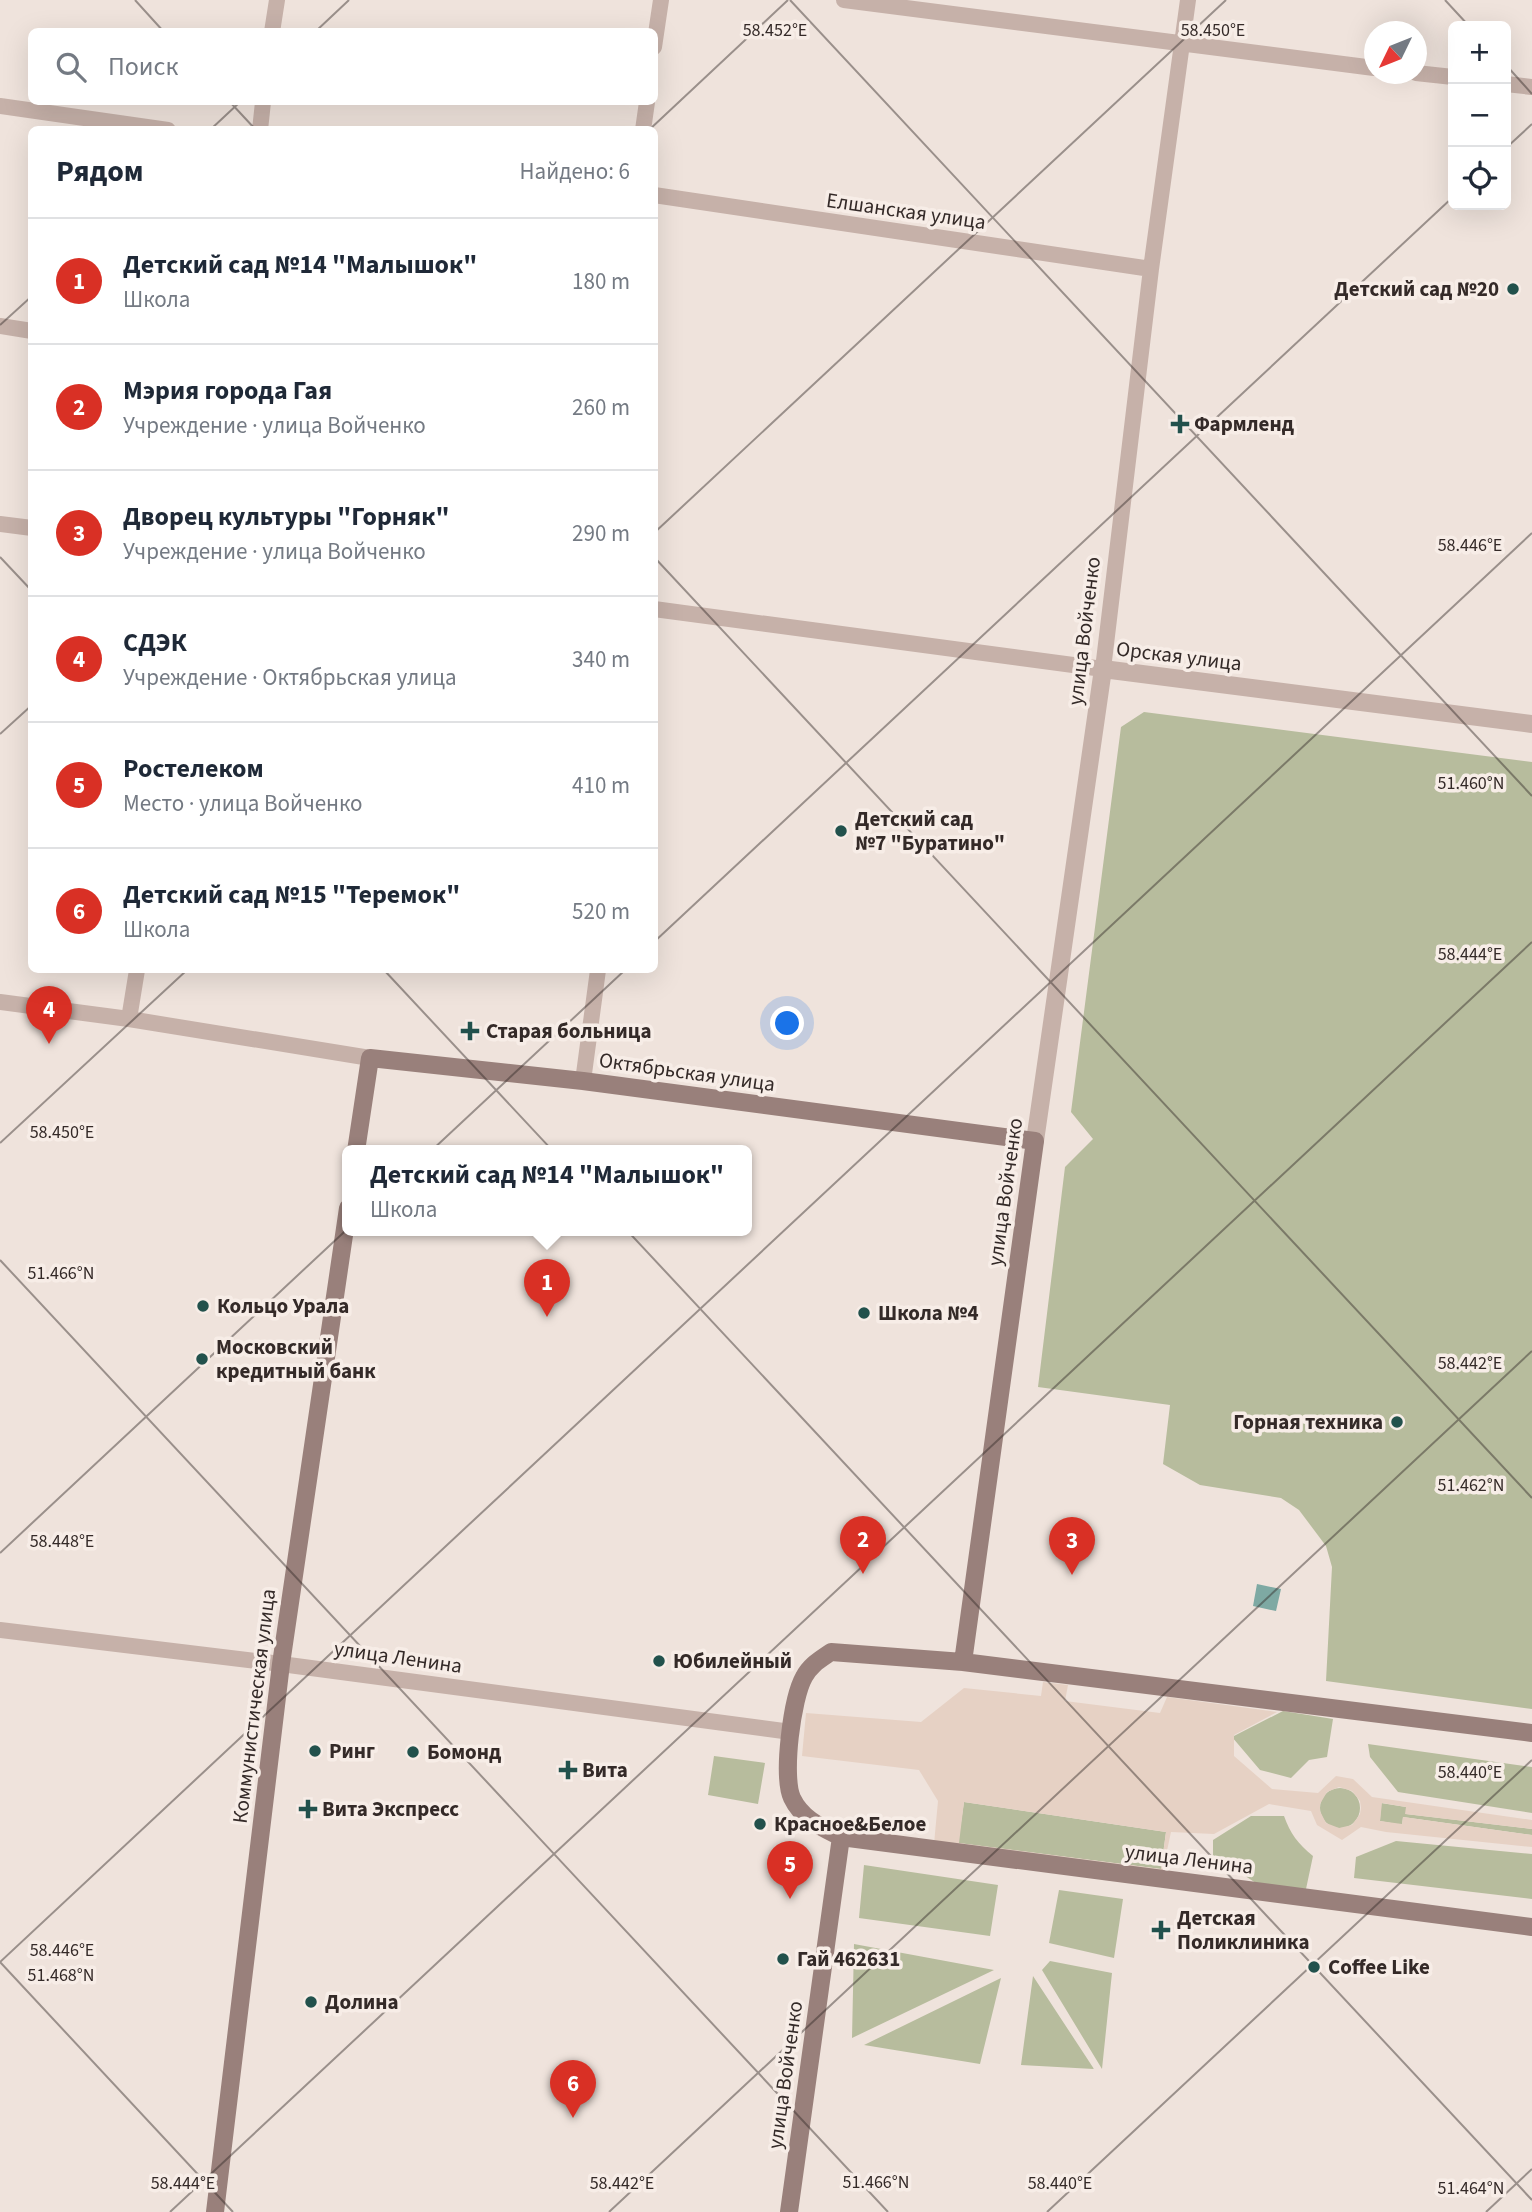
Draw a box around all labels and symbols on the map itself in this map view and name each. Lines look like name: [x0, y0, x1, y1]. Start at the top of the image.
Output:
text: 58.452°E: [743, 18, 807, 43]
text: 58.450°E: [1181, 18, 1245, 43]
north arrow: [1364, 21, 1427, 84]
street label: Елшанская улица: [824, 185, 988, 237]
place label: Детский сад №20: [1334, 274, 1499, 304]
marker: Детский сад №20: [1505, 281, 1521, 297]
place label: Фармленд: [1194, 409, 1295, 439]
marker: Фармленд: [1172, 416, 1188, 432]
text: 58.446°E: [1438, 533, 1502, 558]
street label: улица Войченко: [1060, 555, 1108, 707]
street label: Орская улица: [1115, 633, 1243, 679]
text: 51.460°N: [1438, 771, 1504, 796]
place label: Детский сад №7 "Буратино": [855, 804, 1005, 858]
marker: Детский сад №7 "Буратино": [833, 823, 849, 839]
text: 58.444°E: [1438, 942, 1502, 967]
pin: 4: [26, 986, 72, 1044]
your location: [770, 1006, 804, 1040]
place label: Старая больница: [486, 1016, 651, 1046]
marker: Старая больница: [460, 1021, 480, 1041]
street label: Октябрьская улица: [597, 1045, 777, 1099]
street label: улица Войченко: [980, 1116, 1030, 1268]
text: 58.450°E: [30, 1120, 94, 1145]
pin: 1: [524, 1259, 570, 1317]
text: 51.466°N: [28, 1261, 94, 1286]
place label: Кольцо Урала: [217, 1291, 349, 1321]
marker: Кольцо Урала: [195, 1298, 211, 1314]
place label: Школа №4: [878, 1298, 979, 1328]
marker: Школа №4: [856, 1305, 872, 1321]
place label: Московский кредитный банк: [216, 1332, 376, 1386]
marker: Московский кредитный банк: [194, 1351, 210, 1367]
text: 58.442°E: [1438, 1351, 1502, 1376]
place label: Горная техника: [1233, 1407, 1383, 1437]
marker: Горная техника: [1389, 1414, 1405, 1430]
text: 51.462°N: [1438, 1473, 1504, 1498]
pin: 2: [840, 1516, 886, 1574]
pin: 3: [1049, 1517, 1095, 1575]
text: 58.448°E: [30, 1529, 94, 1554]
street label: Коммунистическая улица: [225, 1587, 283, 1825]
street label: улица Ленина: [332, 1633, 464, 1681]
place label: Юбилейный: [673, 1646, 792, 1676]
marker: Юбилейный: [651, 1653, 667, 1669]
place label: Ринг: [329, 1736, 375, 1766]
place label: Бомонд: [427, 1737, 502, 1767]
marker: Ринг: [307, 1743, 323, 1759]
marker: Бомонд: [405, 1744, 421, 1760]
place label: Вита: [582, 1755, 628, 1785]
text: 58.440°E: [1438, 1760, 1502, 1785]
marker: Вита: [560, 1762, 576, 1778]
place label: Вита Экспресс: [322, 1794, 459, 1824]
marker: Вита Экспресс: [300, 1801, 316, 1817]
place label: Красное&Белое: [774, 1809, 926, 1839]
marker: Красное&Белое: [752, 1816, 768, 1832]
street label: улица Ленина: [1123, 1836, 1255, 1882]
pin: 5: [767, 1841, 813, 1899]
place label: Детская Поликлиника: [1177, 1903, 1309, 1957]
marker: Детская Поликлиника: [1151, 1920, 1171, 1940]
text: 58.446°E: [30, 1938, 94, 1963]
place label: Гай 462631: [797, 1944, 900, 1974]
marker: Гай 462631: [775, 1951, 791, 1967]
place label: Coffee Like: [1328, 1952, 1430, 1982]
marker: Coffee Like: [1306, 1959, 1322, 1975]
text: 51.468°N: [28, 1963, 94, 1988]
place label: Долина: [325, 1987, 399, 2017]
marker: Долина: [303, 1994, 319, 2010]
street label: улица Войченко: [760, 1999, 810, 2151]
pin: 6: [550, 2060, 596, 2118]
text: 51.466°N: [843, 2170, 909, 2195]
text: 58.444°E: [151, 2171, 215, 2196]
text: 58.442°E: [590, 2171, 654, 2196]
text: 58.440°E: [1028, 2171, 1092, 2196]
text: 51.464°N: [1438, 2176, 1504, 2201]

